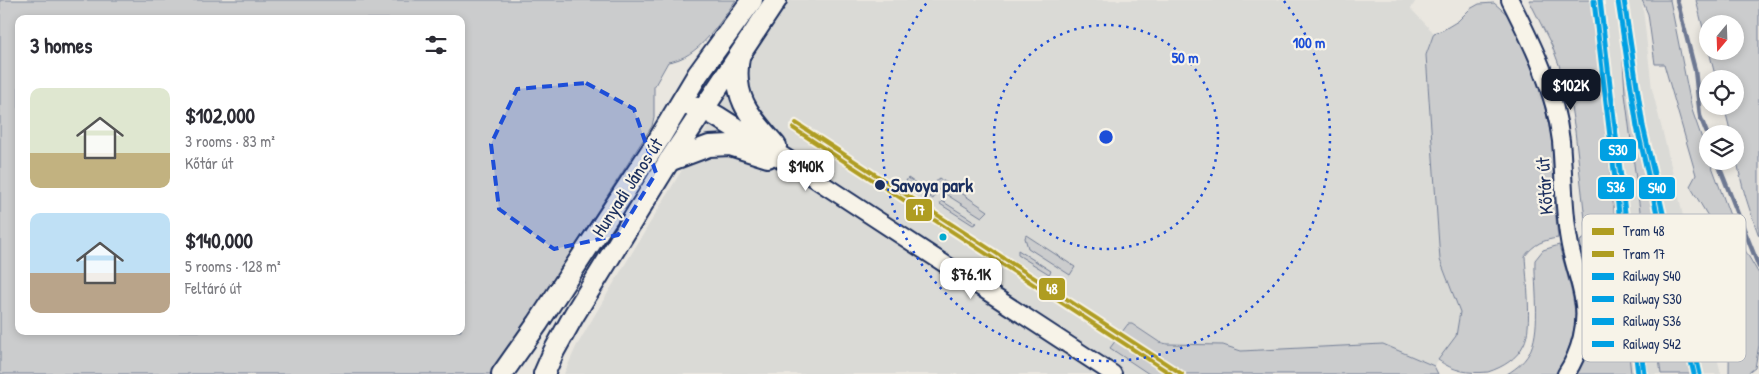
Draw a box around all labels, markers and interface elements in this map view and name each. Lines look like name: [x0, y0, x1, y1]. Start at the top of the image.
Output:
north arrow: [1699, 15, 1744, 60]
map controls: [1699, 15, 1744, 170]
text: 3 homes: [30, 31, 92, 60]
icon: filters: [422, 31, 450, 59]
text: 100 m: [1293, 32, 1325, 53]
text: 50 m: [1172, 47, 1198, 68]
pin: $102K: [1536, 68, 1606, 111]
button: locate: [1699, 70, 1744, 115]
text: $102K: [1553, 74, 1589, 96]
text: $102,000: [185, 101, 255, 130]
icon: home: [70, 108, 130, 168]
button: layers: [1699, 125, 1744, 170]
centre of rings: [1097, 128, 1115, 146]
text: 3 rooms · 83 m²: [185, 130, 275, 152]
street label: Hunyadi János út: [585, 132, 669, 242]
line badge: S30: [1599, 138, 1637, 162]
text: S30: [1609, 140, 1628, 159]
pin: $140K: [771, 150, 841, 192]
text: Kőtár út: [185, 152, 233, 174]
text: $140K: [788, 155, 824, 177]
street label: Kőtár út: [1529, 156, 1559, 216]
place label: Savoya park: [891, 172, 973, 199]
line badge: S36: [1597, 176, 1635, 200]
line badge: S40: [1638, 176, 1676, 200]
text: S36: [1607, 177, 1626, 196]
marker: Savoya park: [873, 178, 887, 192]
text: S40: [1648, 178, 1667, 197]
line badge: 17: [905, 198, 933, 222]
text: 17: [913, 200, 925, 219]
legend: [1582, 214, 1746, 362]
text: Tram 48: [1623, 221, 1664, 240]
text: $140,000: [185, 226, 253, 255]
unlabelled marker: [938, 232, 948, 242]
icon: home: [70, 233, 130, 293]
text: Tram 17: [1623, 244, 1665, 263]
text: 5 rooms · 128 m²: [185, 255, 281, 277]
pin: $76.1K: [930, 258, 1012, 300]
text: $76.1K: [951, 263, 991, 285]
text: Railway S40: [1623, 266, 1681, 286]
text: Feltáró út: [185, 277, 242, 299]
line badge: 48: [1038, 277, 1066, 301]
text: 48: [1046, 279, 1058, 298]
text: Railway S30: [1623, 289, 1682, 309]
text: Railway S36: [1623, 311, 1682, 331]
text: Railway S42: [1623, 334, 1681, 354]

